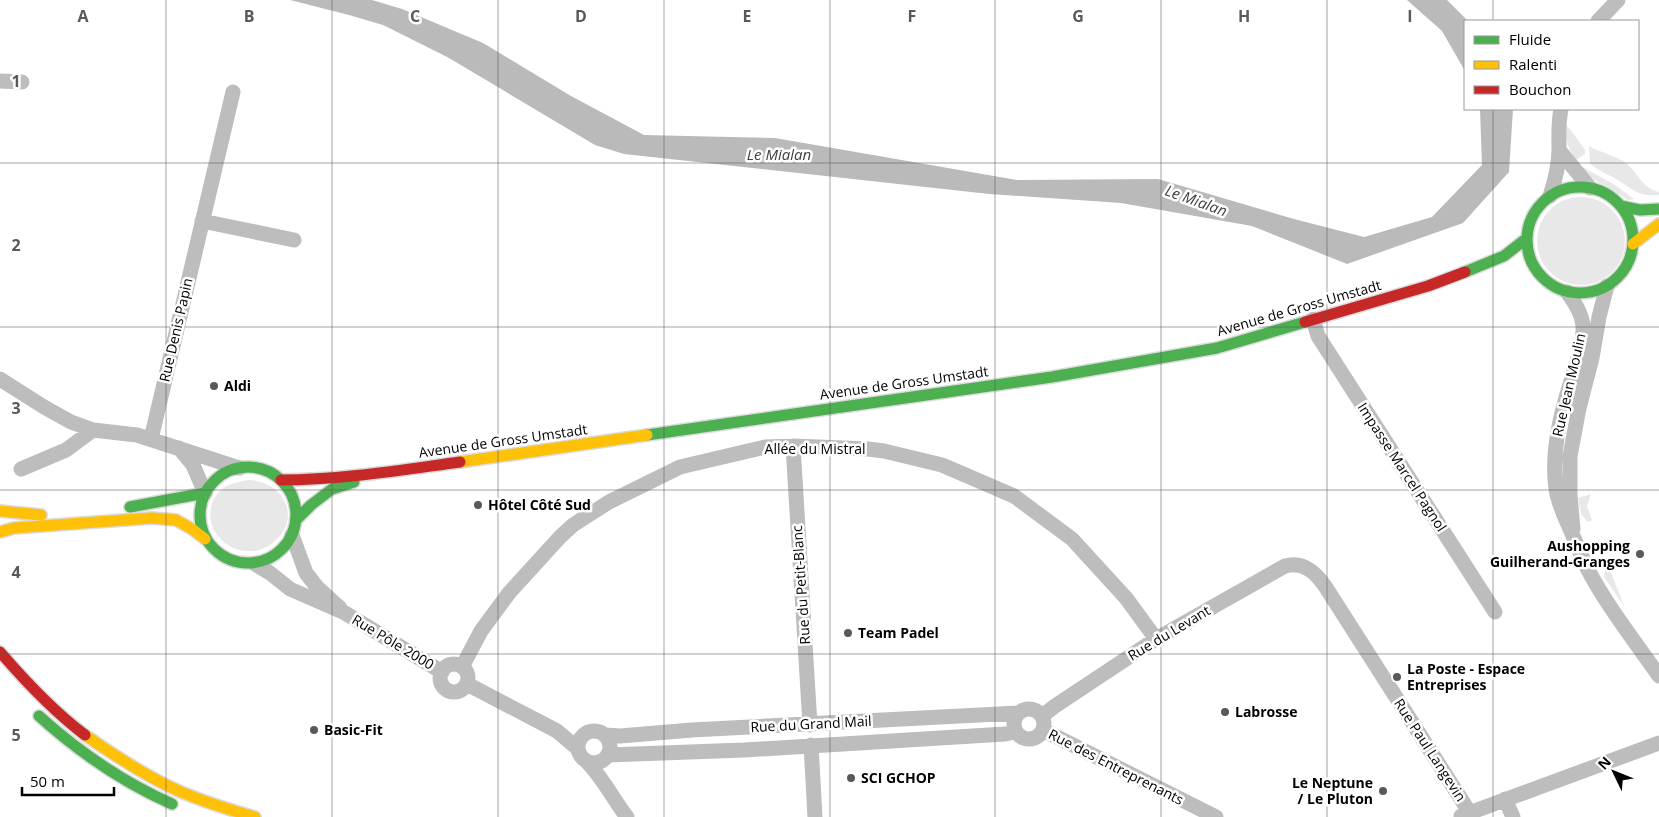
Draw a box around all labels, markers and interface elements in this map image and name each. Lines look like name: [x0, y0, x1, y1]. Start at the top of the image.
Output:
text: A: [77, 5, 89, 27]
text: B: [244, 5, 254, 27]
text: C: [410, 5, 420, 27]
text: D: [575, 5, 587, 27]
text: E: [743, 5, 752, 27]
text: F: [908, 5, 916, 27]
text: G: [1072, 5, 1084, 27]
text: H: [1238, 5, 1250, 27]
text: I: [1407, 5, 1413, 27]
legend: [1464, 20, 1639, 110]
text: Fluide: [1509, 29, 1551, 49]
text: Ralenti: [1509, 54, 1557, 74]
text: 1: [11, 70, 21, 92]
text: Bouchon: [1509, 79, 1572, 99]
water label: Le Mialan: [747, 144, 811, 164]
water label: Le Mialan: [1163, 180, 1230, 220]
text: 2: [11, 234, 21, 256]
street label: Avenue de Gross Umstadt: [1215, 275, 1383, 340]
street label: Rue Denis Papin: [154, 276, 197, 384]
street label: Rue Jean Moulin: [1547, 331, 1590, 438]
street label: Avenue de Gross Umstadt: [818, 361, 989, 404]
place label: Aldi: [224, 376, 251, 395]
marker: Aldi: [208, 380, 220, 392]
text: 3: [11, 397, 21, 419]
street label: Impasse Marcel Pagnol: [1354, 399, 1451, 535]
street label: Avenue de Gross Umstadt: [417, 419, 588, 462]
street label: Allée du Mistral: [765, 439, 865, 458]
place label: Hôtel Côté Sud: [488, 495, 591, 514]
marker: Hôtel Côté Sud: [472, 499, 484, 511]
street label: Rue du Petit-Blanc: [787, 524, 814, 645]
place label: Aushopping Guilherand-Granges: [1490, 536, 1630, 571]
marker: Aushopping Guilherand-Granges: [1634, 548, 1646, 560]
text: 4: [11, 561, 21, 583]
street label: Rue du Levant: [1124, 600, 1214, 665]
street label: Rue Pôle 2000: [349, 610, 438, 674]
place label: Team Padel: [858, 623, 939, 642]
marker: Team Padel: [842, 627, 854, 639]
place label: La Poste - Espace Entreprises: [1407, 659, 1525, 694]
marker: La Poste - Espace Entreprises: [1391, 671, 1403, 683]
street label: Rue Paul Langevin: [1390, 695, 1471, 805]
place label: Labrosse: [1235, 702, 1297, 721]
marker: Labrosse: [1219, 706, 1231, 718]
street label: Rue du Grand Mail: [750, 711, 872, 736]
place label: Basic-Fit: [324, 720, 383, 739]
text: 5: [11, 724, 21, 746]
marker: Basic-Fit: [308, 724, 320, 736]
street label: Rue des Entreprenants: [1045, 724, 1187, 809]
north arrow: [1589, 747, 1639, 797]
text: N: [1593, 752, 1615, 773]
scale bar: [22, 764, 115, 796]
place label: SCI GCHOP: [861, 768, 936, 787]
text: 50 m: [30, 771, 65, 791]
marker: SCI GCHOP: [845, 772, 857, 784]
place label: Le Neptune / Le Pluton: [1292, 773, 1373, 808]
marker: Le Neptune / Le Pluton: [1377, 785, 1389, 797]

